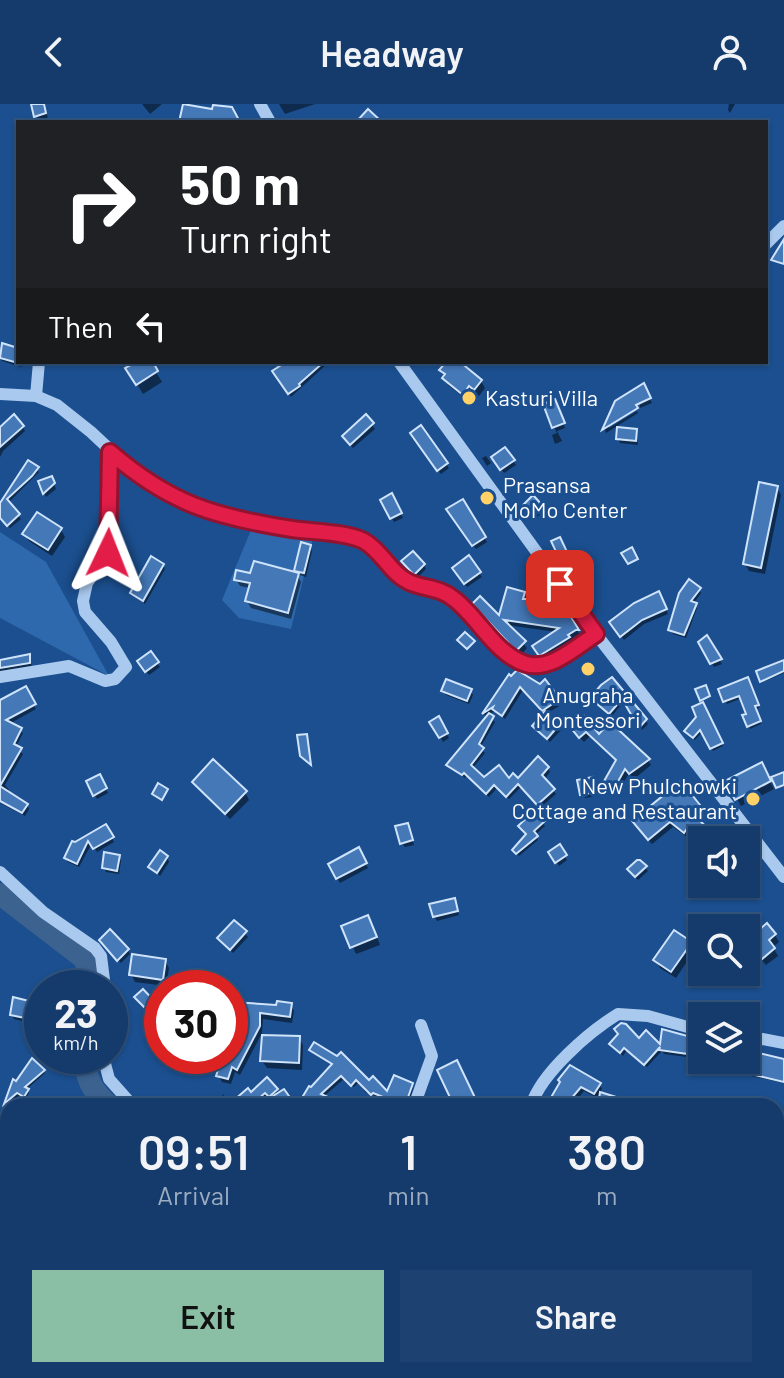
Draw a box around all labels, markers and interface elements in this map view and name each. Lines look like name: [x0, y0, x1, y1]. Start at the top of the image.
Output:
icon: back: [32, 30, 76, 74]
icon: person: [708, 30, 752, 74]
text: Headway: [320, 31, 464, 74]
text: 50 m: [180, 149, 300, 216]
icon: right: [48, 152, 152, 256]
text: Turn right: [180, 217, 332, 260]
icon: left: [129, 304, 173, 348]
text: Then: [48, 308, 113, 344]
place label: Kasturi Villa: [485, 384, 598, 410]
marker: Kasturi Villa: [460, 389, 478, 407]
place label: Prasansa MoMo Center: [503, 471, 627, 522]
marker: Prasansa MoMo Center: [478, 489, 496, 507]
position arrow: [66, 511, 150, 595]
pin: [526, 550, 594, 618]
icon: arrive: [538, 562, 582, 606]
marker: Anugraha Montessori: [579, 660, 597, 678]
place label: Anugraha Montessori: [535, 681, 641, 732]
place label: New Phulchowki Cottage and Restaurant: [512, 772, 737, 823]
marker: New Phulchowki Cottage and Restaurant: [744, 790, 762, 808]
map controls: [688, 826, 760, 1074]
button: sound: [688, 826, 760, 898]
button: search: [688, 914, 760, 986]
speed limit sign: 30: [144, 970, 248, 1074]
text: 23: [54, 988, 98, 1036]
button: layers: [688, 1002, 760, 1074]
text: km/h: [53, 1030, 99, 1054]
text: 09:51: [138, 1122, 249, 1180]
text: 1: [400, 1122, 417, 1180]
text: 380: [568, 1122, 646, 1180]
text: Arrival: [157, 1179, 230, 1210]
text: min: [387, 1179, 429, 1210]
text: m: [596, 1179, 617, 1210]
button: Exit: [32, 1270, 384, 1362]
button: Share: [400, 1270, 752, 1362]

